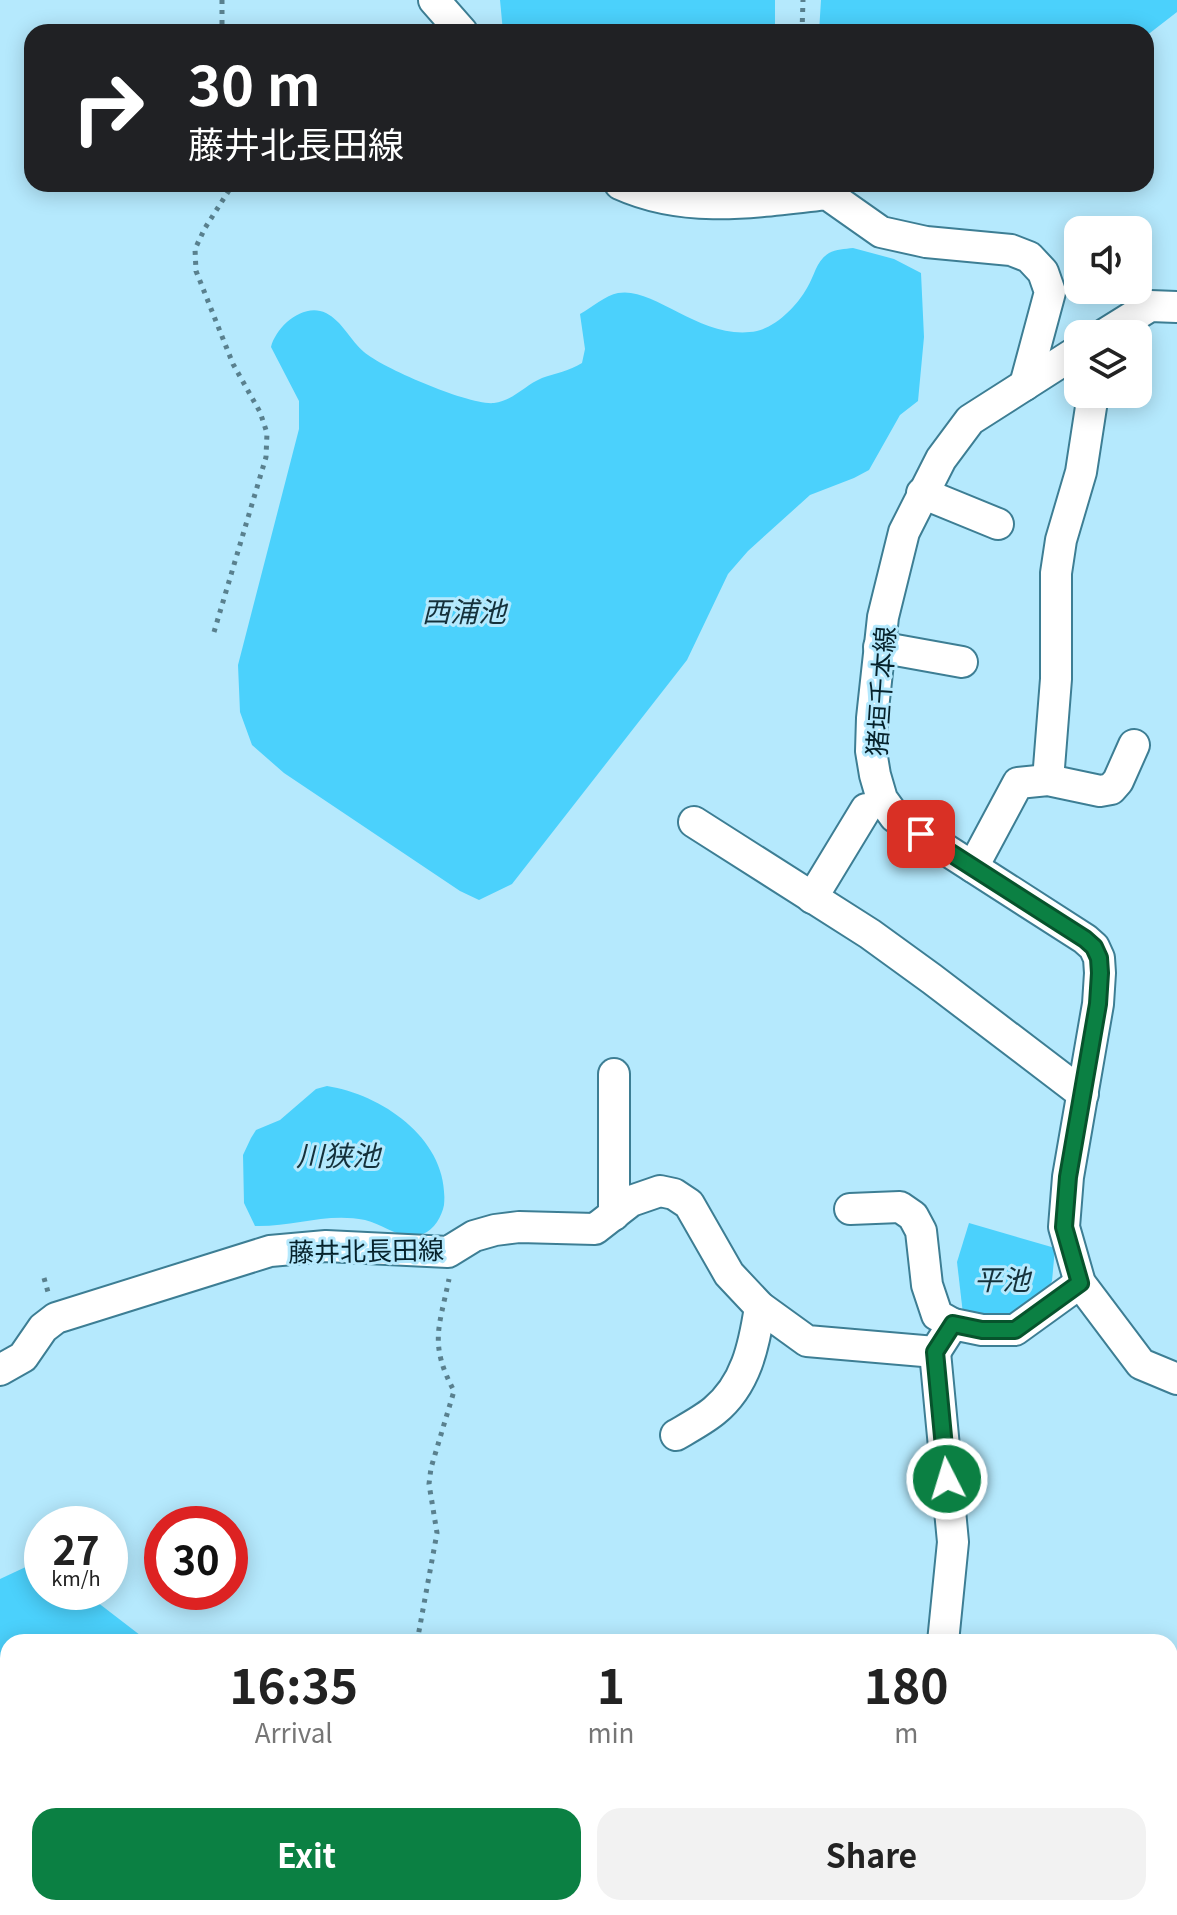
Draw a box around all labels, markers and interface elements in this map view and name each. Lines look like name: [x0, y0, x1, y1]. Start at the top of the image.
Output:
text: 30 m: [188, 41, 321, 122]
icon: right: [56, 56, 160, 160]
text: 藤井北長田線: [188, 116, 404, 168]
map controls: [1064, 216, 1152, 408]
button: sound: [1064, 216, 1152, 304]
button: layers: [1064, 320, 1152, 408]
water label: 西浦池: [422, 590, 509, 630]
street label: 猪垣千本線: [856, 625, 902, 757]
pin: [887, 800, 955, 868]
icon: arrive: [899, 812, 943, 856]
water label: 川狭池: [296, 1134, 383, 1174]
street label: 藤井北長田線: [288, 1229, 444, 1269]
water label: 平池: [974, 1258, 1033, 1298]
position arrow: [905, 1437, 989, 1521]
speed limit sign: 30: [144, 1506, 248, 1610]
text: 27: [52, 1519, 100, 1577]
text: km/h: [51, 1563, 101, 1592]
text: 16:35: [229, 1648, 358, 1718]
text: 1: [597, 1648, 625, 1718]
text: 180: [864, 1648, 949, 1718]
text: Arrival: [255, 1713, 333, 1750]
text: min: [587, 1713, 634, 1750]
text: m: [894, 1713, 918, 1750]
button: Exit: [32, 1808, 581, 1900]
button: Share: [597, 1808, 1146, 1900]

